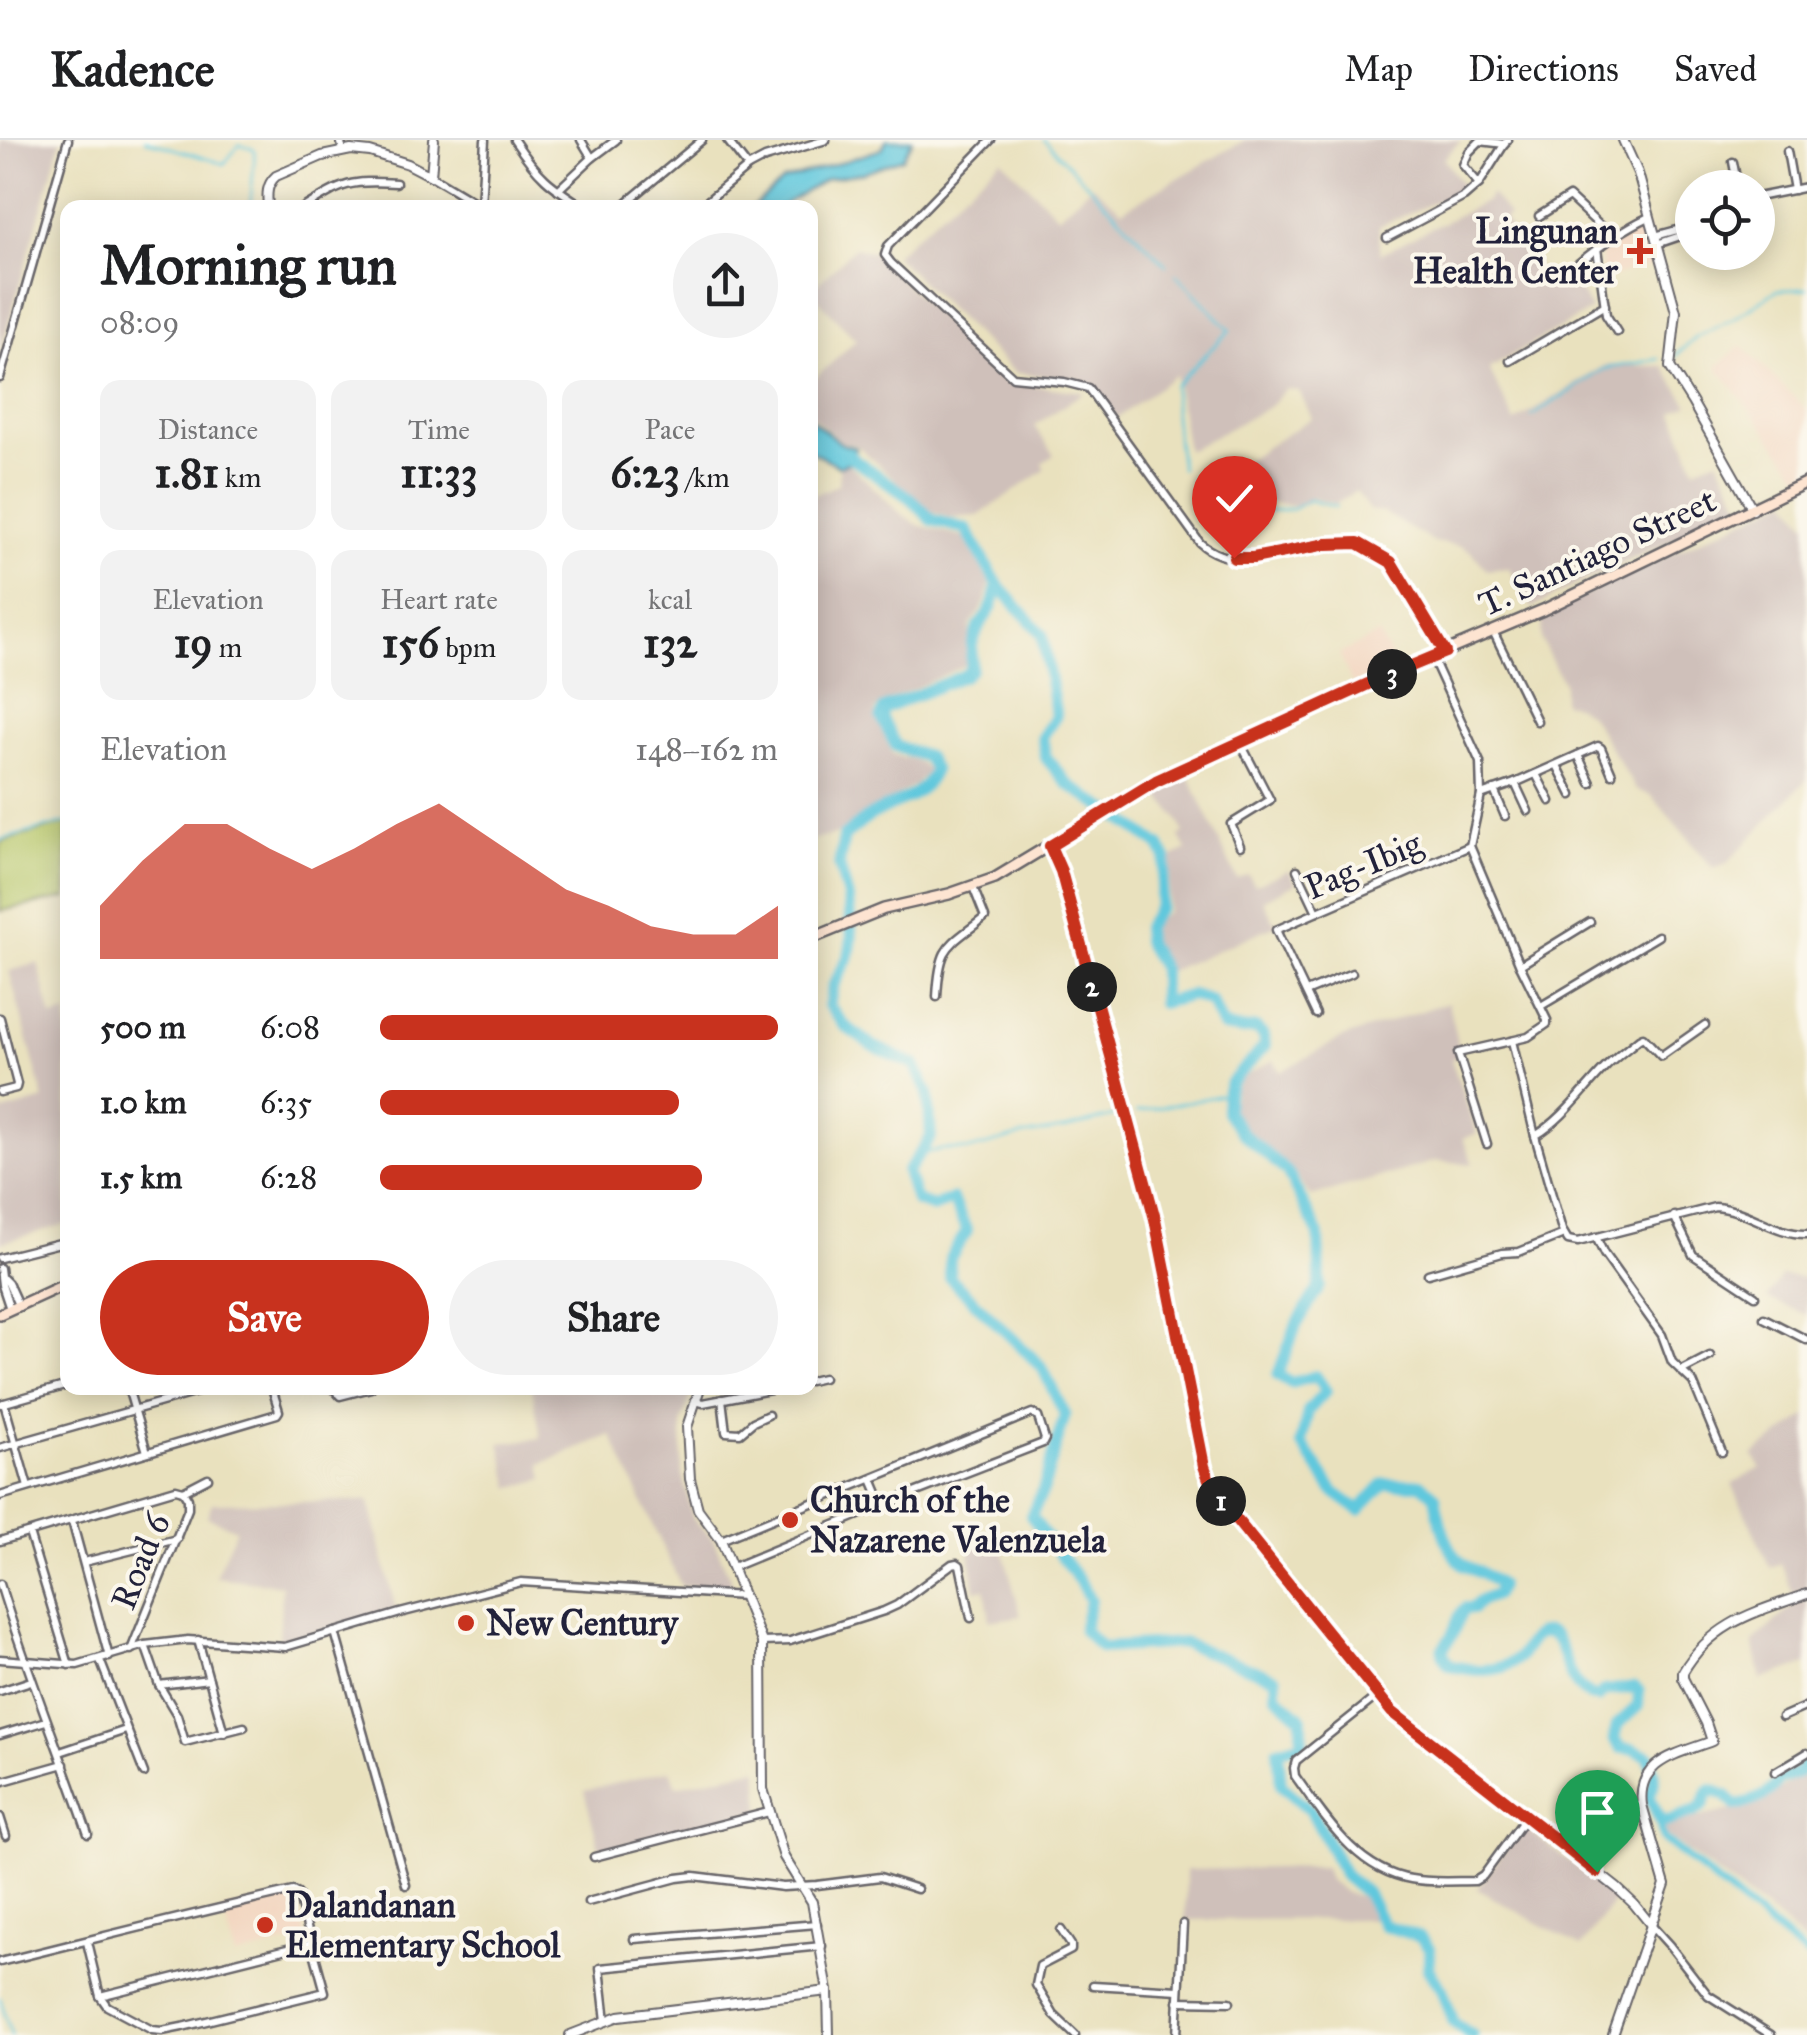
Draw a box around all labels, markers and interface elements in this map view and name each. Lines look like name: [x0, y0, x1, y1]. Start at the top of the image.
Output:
text: Kadence: [50, 40, 215, 99]
text: Map: [1345, 48, 1413, 91]
text: Directions: [1468, 48, 1619, 91]
text: Saved: [1674, 48, 1757, 91]
map controls: [1675, 170, 1775, 270]
button: locate: [1675, 170, 1775, 270]
place label: Lingunan Health Center: [1413, 210, 1619, 293]
text: Morning run: [100, 232, 397, 299]
button: share: [673, 233, 778, 338]
marker: Lingunan Health Center: [1627, 238, 1653, 264]
text: 08:09: [100, 303, 180, 342]
text: Distance: [158, 412, 258, 447]
text: Time: [408, 412, 470, 447]
text: Pace: [645, 412, 695, 447]
text: 1.81: [155, 447, 219, 499]
text: 11:33: [400, 447, 478, 499]
text: 6:23: [610, 447, 680, 499]
pin: [1192, 456, 1277, 559]
text: km: [219, 460, 261, 495]
text: /km: [680, 460, 730, 495]
icon: check: [1207, 471, 1262, 526]
street label: T. Santiago Street: [1472, 479, 1723, 626]
text: Elevation: [152, 582, 264, 617]
text: Heart rate: [380, 582, 498, 617]
text: kcal: [648, 582, 692, 617]
text: 19: [174, 617, 213, 669]
text: 156: [382, 617, 439, 669]
text: 132: [643, 617, 697, 669]
text: m: [213, 630, 242, 665]
text: bpm: [439, 630, 496, 665]
pin: 3: [1367, 649, 1417, 699]
text: 3: [1386, 656, 1398, 691]
text: Elevation: [100, 730, 227, 769]
text: 148–162 m: [635, 730, 778, 769]
street label: Pag-Ibig: [1298, 821, 1429, 909]
pin: 2: [1067, 962, 1117, 1012]
text: 2: [1085, 969, 1099, 1004]
text: 500 m: [100, 1008, 186, 1047]
text: 6:08: [260, 1008, 320, 1047]
text: 1.0 km: [100, 1083, 187, 1122]
text: 6:35: [260, 1083, 312, 1122]
text: 1.5 km: [100, 1158, 182, 1197]
text: 6:28: [260, 1158, 317, 1197]
button: Save: [100, 1260, 429, 1375]
button: Share: [449, 1260, 778, 1375]
pin: 1: [1196, 1476, 1246, 1526]
place label: Church of the Nazarene Valenzuela: [810, 1479, 1107, 1562]
text: 1: [1215, 1483, 1227, 1518]
street label: Road 6: [102, 1506, 180, 1616]
marker: Church of the Nazarene Valenzuela: [779, 1509, 801, 1531]
place label: New Century: [486, 1602, 680, 1645]
marker: New Century: [455, 1612, 477, 1634]
pin: [1555, 1770, 1640, 1873]
icon: arrive: [1570, 1785, 1625, 1840]
place label: Dalandanan Elementary School: [285, 1884, 561, 1967]
marker: Dalandanan Elementary School: [254, 1914, 276, 1936]

